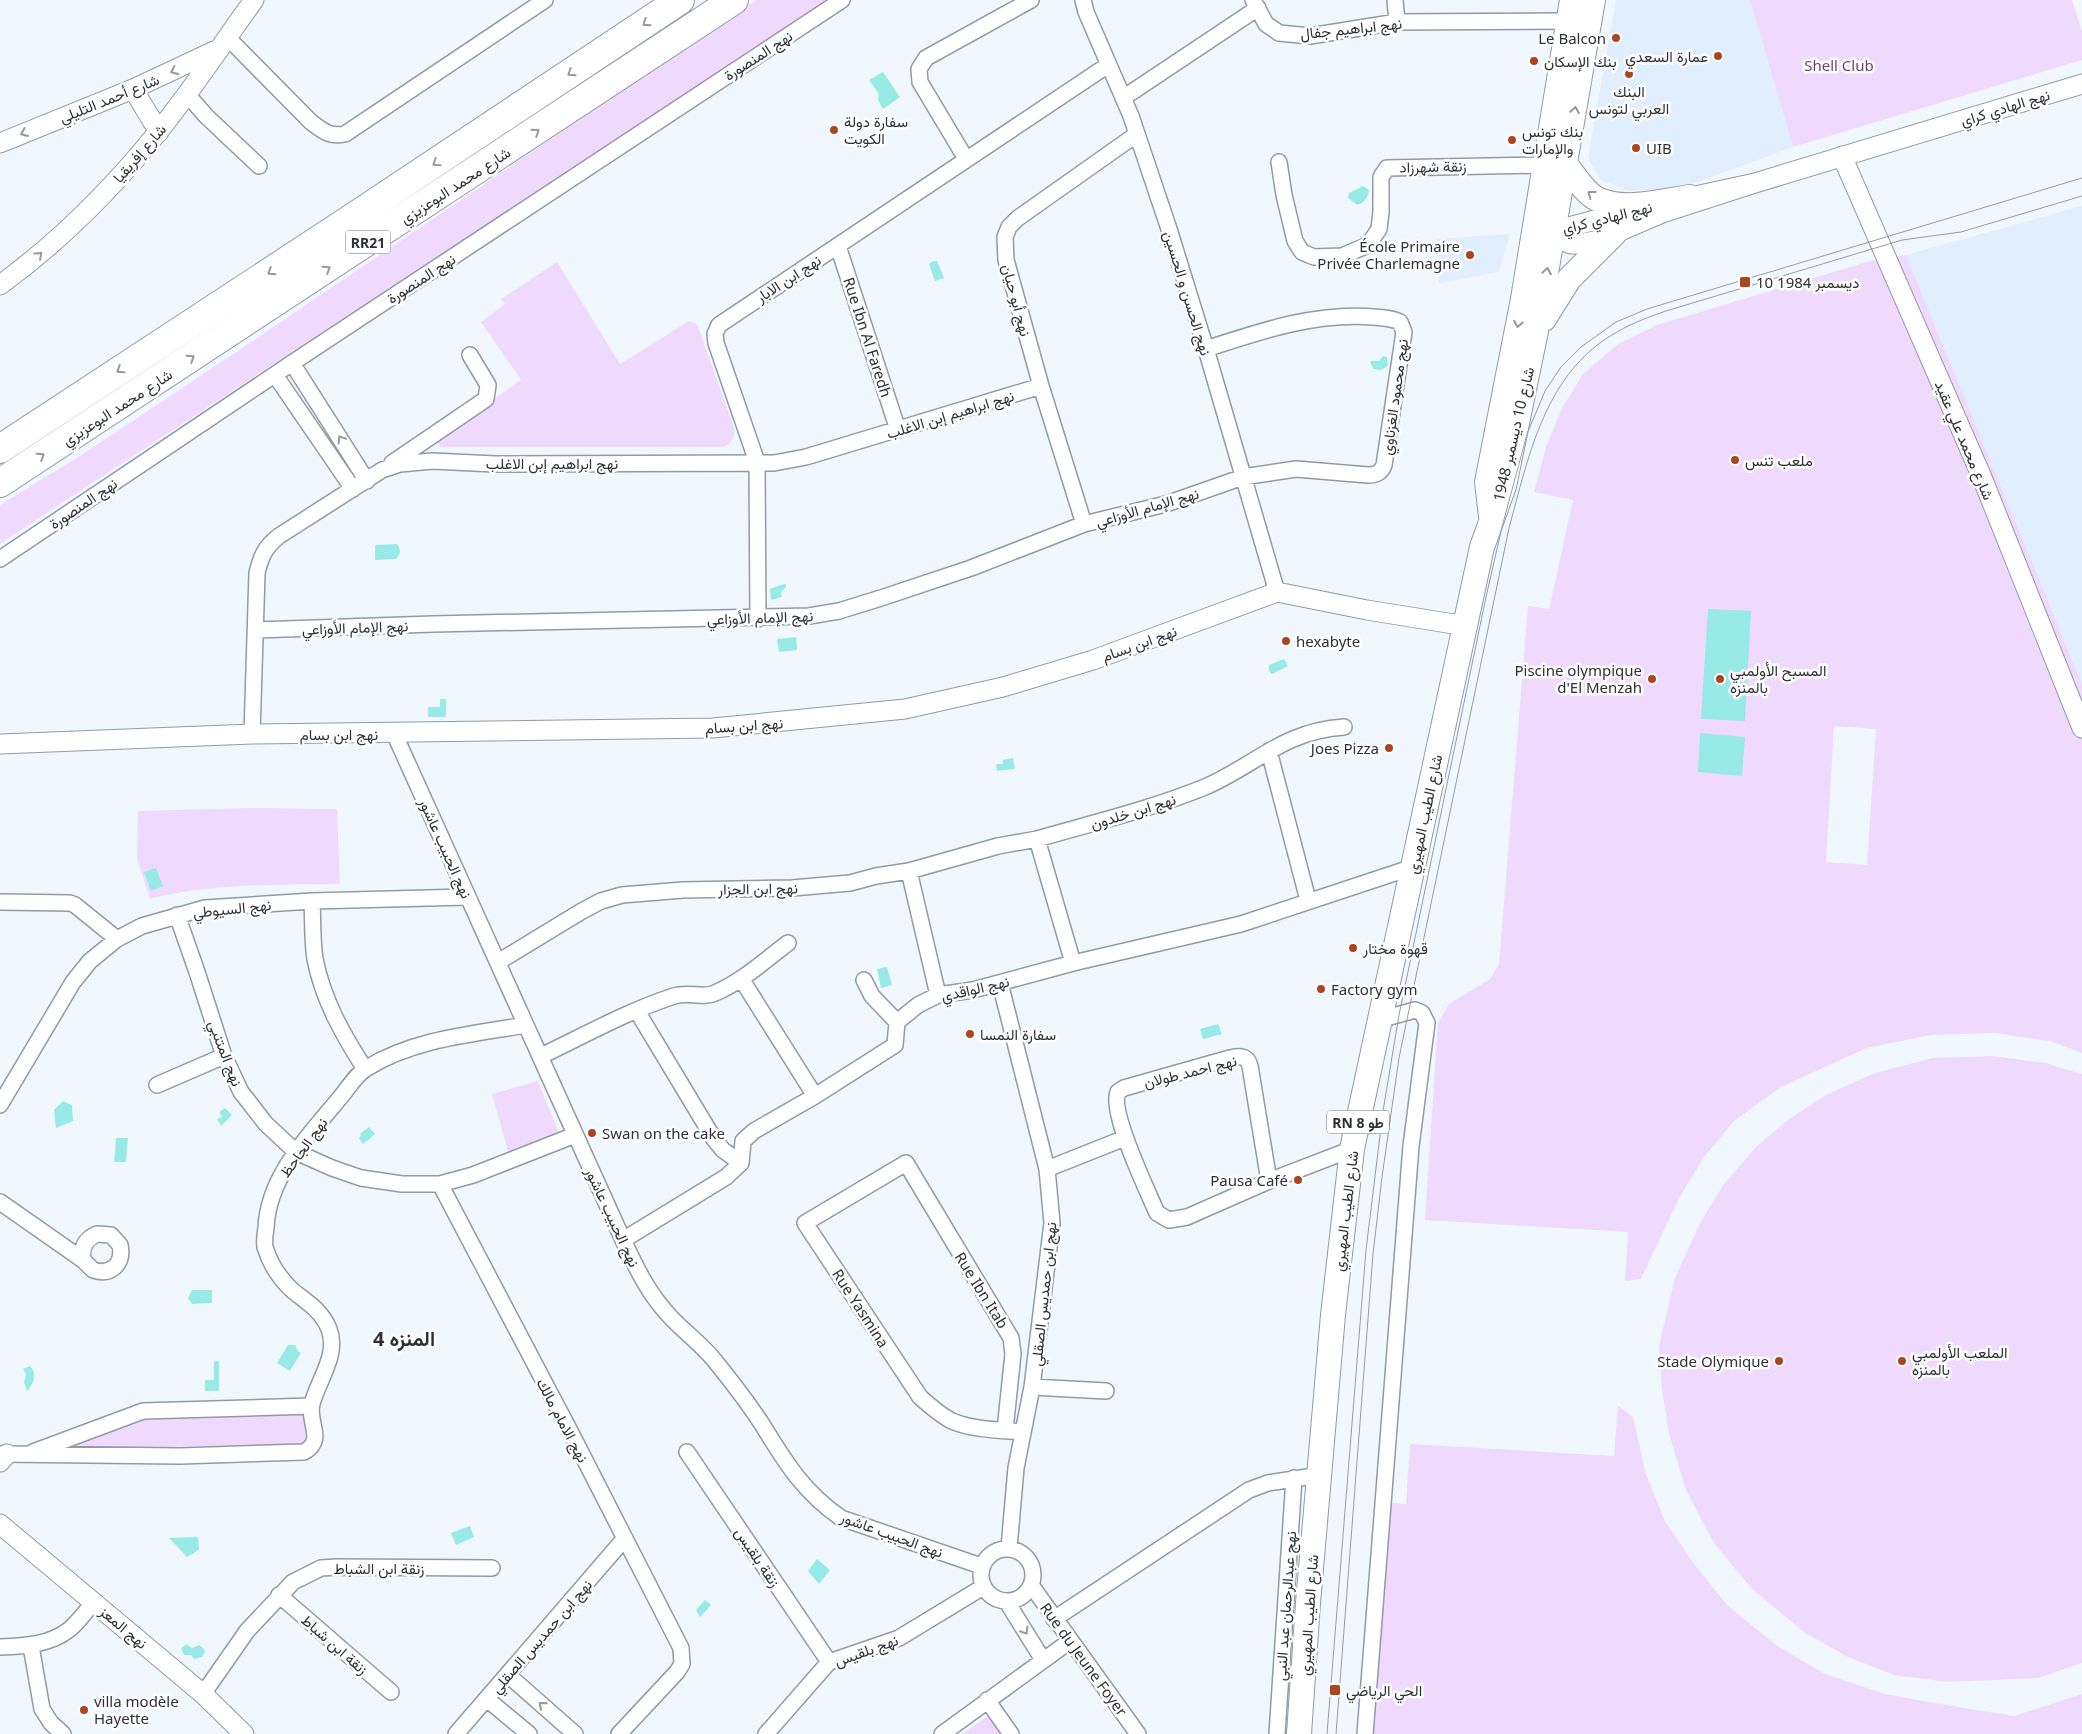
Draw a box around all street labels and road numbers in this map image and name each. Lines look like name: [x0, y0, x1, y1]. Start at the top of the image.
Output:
street label: نهج ابراهيم جفال: [1299, 13, 1403, 45]
street label: نهج المنصورة: [720, 25, 797, 86]
street label: شارع أحمد التليلي: [56, 69, 164, 131]
street label: نهج الهادي كراي: [1958, 84, 2053, 134]
street label: شارع إفريقيا: [108, 119, 172, 188]
street label: شارع محمد البوعزيزي: [396, 142, 516, 231]
street label: زنقة شهرزاد: [1399, 155, 1467, 177]
street label: نهج الهادي كراي: [1560, 196, 1655, 242]
street label: نهج الحسن و الحسين: [1158, 228, 1216, 358]
road number: RR21: [346, 230, 390, 253]
street label: نهج المنصورة: [383, 248, 460, 309]
street label: نهج ابن الابار: [751, 249, 826, 309]
street label: نهج أبو حيان: [996, 262, 1036, 339]
street label: Rue Ibn Al Faredh: [839, 275, 897, 399]
street label: نهج محمود الغزناوي: [1376, 338, 1416, 457]
street label: شارع محمد البوعزيزي: [58, 364, 178, 453]
street label: شارع 10 ديسمبر 1948: [1488, 365, 1540, 504]
street label: شارع محمد علي عقيد: [1927, 377, 1999, 504]
street label: نهج ابراهيم إبن الاغلب: [884, 385, 1017, 445]
street label: نهج ابراهيم إبن الاغلب: [486, 453, 618, 475]
street label: نهج المنصورة: [45, 473, 122, 535]
street label: نهج الإمام الأوزاعي: [1093, 483, 1202, 535]
street label: نهج الإمام الأوزاعي: [706, 605, 814, 633]
street label: نهج الإمام الأوزاعي: [301, 615, 409, 643]
street label: نهج ابن بسام: [1099, 620, 1180, 668]
street label: نهج ابن بسام: [704, 712, 784, 740]
street label: نهج ابن بسام: [300, 724, 378, 746]
street label: شارع الطيب المهيري: [1402, 752, 1450, 876]
street label: نهج ابن خلدون: [1088, 789, 1179, 835]
street label: نهج الحبيب عاشور: [413, 794, 477, 902]
street label: نهج ابن الجزار: [717, 877, 798, 901]
street label: نهج السيوطي: [192, 894, 273, 926]
street label: نهج الواقدي: [939, 970, 1012, 1009]
street label: نهج المتنبي: [200, 1017, 248, 1090]
street label: نهج احمد طولان: [1141, 1050, 1239, 1094]
road number: RN 8 طو: [1327, 1110, 1389, 1134]
street label: نهج الجاحظ: [275, 1113, 333, 1182]
street label: شارع الطيب المهيري: [1328, 1149, 1366, 1273]
street label: نهج الحبيب عاشور: [579, 1163, 645, 1271]
street label: نهج ابن حمديس الصقلي: [1025, 1221, 1065, 1368]
street label: Rue Ibn Itab: [951, 1248, 1013, 1332]
street label: Rue Yasmina: [828, 1265, 894, 1351]
street label: نهج الامام مالك: [531, 1374, 594, 1467]
street label: نهج الحبيب عاشور: [836, 1506, 946, 1564]
street label: زنقة بلقيس: [730, 1523, 785, 1591]
street label: نهج عبدالرحمان عبد النبي: [1270, 1530, 1304, 1682]
street label: شارع الطيب المهيري: [1294, 1554, 1326, 1677]
street label: زنقة ابن الشباط: [334, 1558, 424, 1579]
street label: نهج ابن حمديس الصقلي: [486, 1575, 599, 1700]
street label: Rue du Jeune Foyer: [1036, 1598, 1132, 1720]
street label: نهج المعز: [94, 1600, 152, 1654]
street label: زنقة ابن شباط: [297, 1609, 373, 1679]
street label: نهج بلقيس: [831, 1629, 901, 1673]

